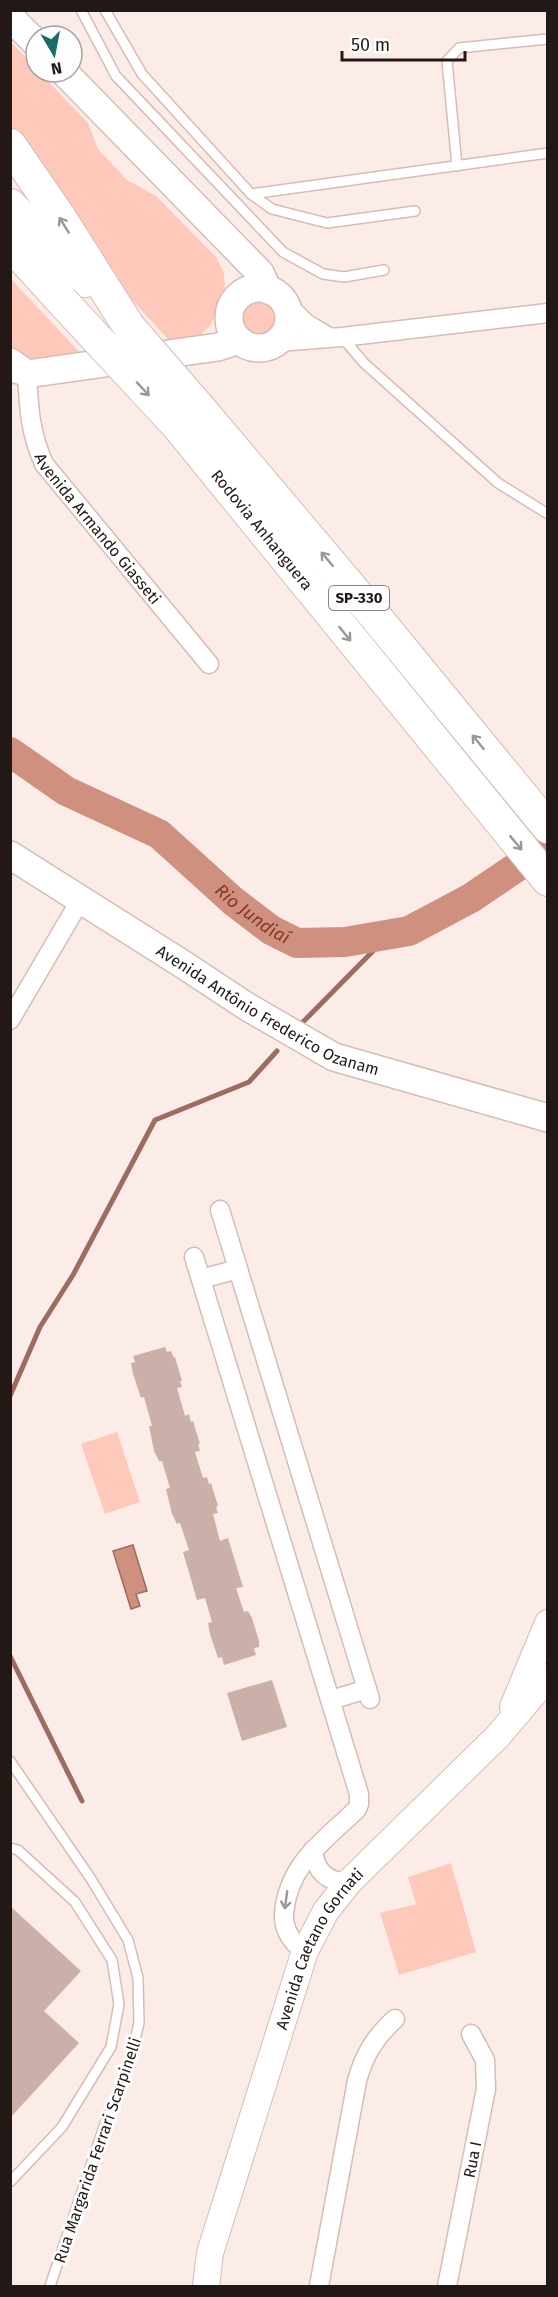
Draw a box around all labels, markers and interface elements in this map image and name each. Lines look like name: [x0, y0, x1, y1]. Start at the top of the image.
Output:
north arrow: [24, 24, 84, 84]
scale bar: [342, 24, 465, 62]
text: 50 m: [351, 34, 390, 56]
text: N: [50, 58, 63, 79]
one-way arrow: [58, 216, 71, 233]
one-way arrow: [136, 381, 150, 396]
street label: Avenida Armando Giasseti: [30, 450, 165, 608]
street label: Rodovia Anhanguera: [207, 466, 317, 594]
one-way arrow: [320, 552, 334, 567]
road number: SP-330: [329, 586, 389, 610]
one-way arrow: [339, 626, 352, 642]
one-way arrow: [471, 735, 485, 750]
one-way arrow: [510, 835, 523, 851]
water label: Rio Jundiaí: [210, 879, 294, 949]
street label: Avenida Antônio Frederico Ozanam: [153, 941, 381, 1079]
street label: Avenida Caetano Gornati: [272, 1864, 367, 2032]
one-way arrow: [280, 1890, 291, 1910]
street label: Rua Margarida Ferrari Scarpinelli: [50, 2035, 145, 2266]
street label: Rua I: [460, 2140, 485, 2179]

